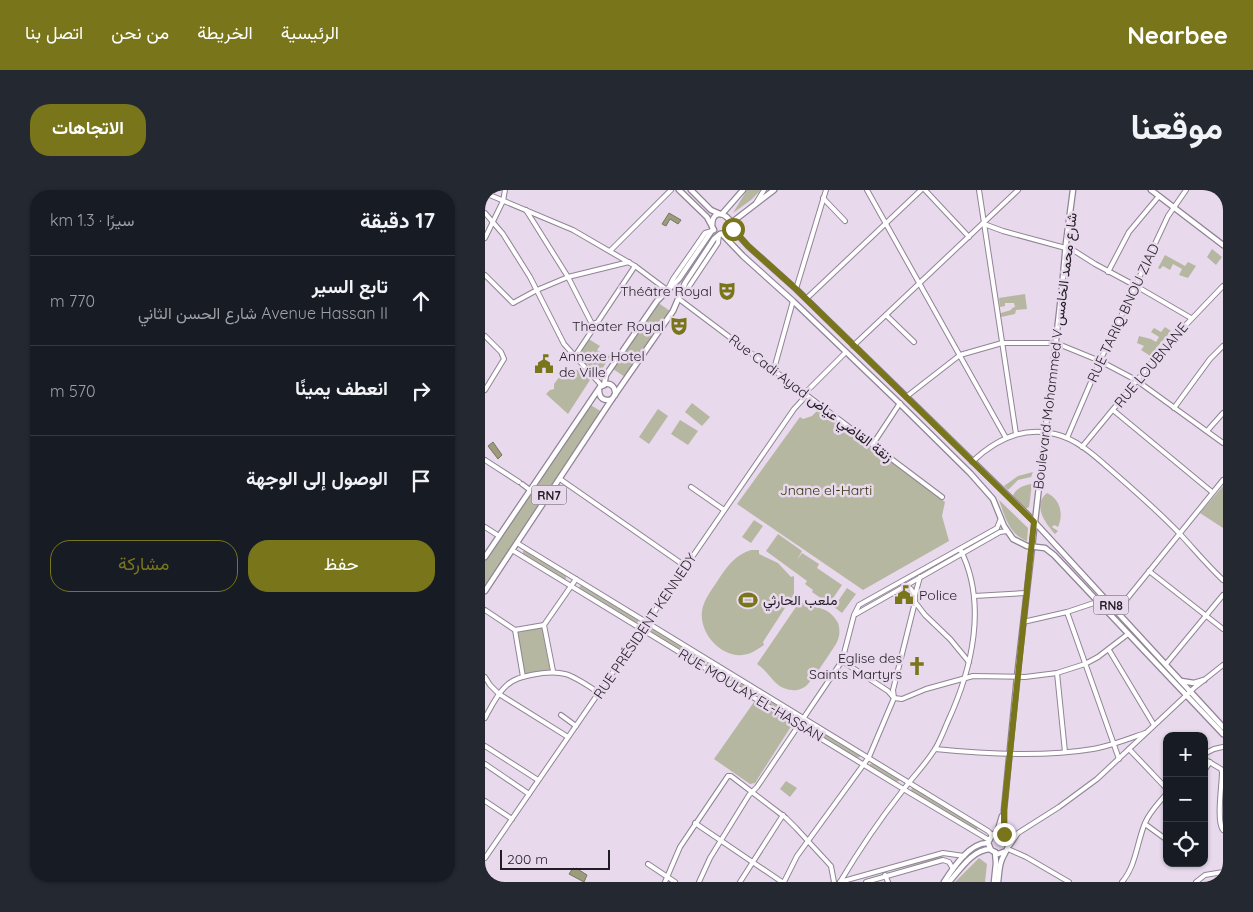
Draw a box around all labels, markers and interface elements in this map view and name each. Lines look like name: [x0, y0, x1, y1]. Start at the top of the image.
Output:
text: Nearbee: [1127, 20, 1228, 50]
text: اتصل بنا: [25, 21, 83, 44]
text: من نحن: [111, 21, 169, 44]
text: الخريطة: [197, 21, 253, 44]
text: الرئيسية: [281, 21, 339, 44]
button: الاتجاهات: [30, 104, 146, 156]
text: موقعنا: [1130, 104, 1223, 148]
text: 17 دقيقة: [360, 207, 435, 233]
text: سيرًا · 1.3 km: [50, 210, 134, 230]
street label: Boulevard Mohammed V شارع محمد الخامس: [1029, 212, 1083, 491]
route start: [722, 218, 745, 241]
street label: RUE TARIQ BNOU ZIAD: [1083, 241, 1163, 385]
text: تابع السير: [312, 274, 388, 298]
theatre icon: Théâtre Royal: [716, 280, 738, 302]
place label: Théâtre Royal: [620, 282, 712, 300]
icon: ahead: [407, 287, 435, 315]
text: 770 m: [50, 291, 95, 311]
text: Avenue Hassan II شارع الحسن الثاني: [138, 303, 388, 323]
theatre icon: Theater Royal: [668, 315, 690, 337]
place label: Theater Royal: [572, 317, 664, 335]
street label: RUE LOUBNANE: [1110, 319, 1192, 411]
street label: Rue Cadi Ayad زنقة القاضي عياض: [723, 330, 897, 468]
place label: Annexe Hotel de Ville: [559, 347, 645, 381]
public building icon: Annexe Hotel de Ville: [533, 353, 555, 375]
text: انعطف يمينًا: [295, 376, 388, 400]
icon: right: [407, 377, 435, 405]
text: 570 m: [50, 381, 95, 401]
text: الوصول إلى الوجهة: [246, 466, 388, 490]
icon: arrive: [407, 467, 435, 495]
park label: Jnane el-Harti: [780, 481, 872, 499]
road number: RN7: [531, 486, 567, 504]
button: مشاركة: [50, 540, 238, 592]
button: حفظ: [248, 540, 435, 592]
street label: RUE PRÉSIDENT KENNEDY: [589, 550, 701, 702]
public building icon: Police: [893, 584, 915, 606]
place label: Police: [919, 586, 957, 604]
sports icon: ملعب الحارثي: [737, 589, 759, 611]
place label: ملعب الحارثي: [763, 591, 837, 612]
road number: RN8: [1093, 596, 1129, 614]
street label: RUE MOULAY EL-HASSAN: [675, 645, 827, 745]
place label: Eglise des Saints Martyrs: [809, 649, 902, 683]
church icon: Eglise des Saints Martyrs: [906, 655, 928, 677]
map controls: [1163, 732, 1208, 867]
button: +: [1163, 732, 1208, 777]
button: −: [1163, 777, 1208, 822]
button: locate: [1163, 822, 1208, 867]
route end: [993, 823, 1016, 846]
scale bar: [500, 847, 610, 870]
text: 200 m: [507, 850, 548, 868]

